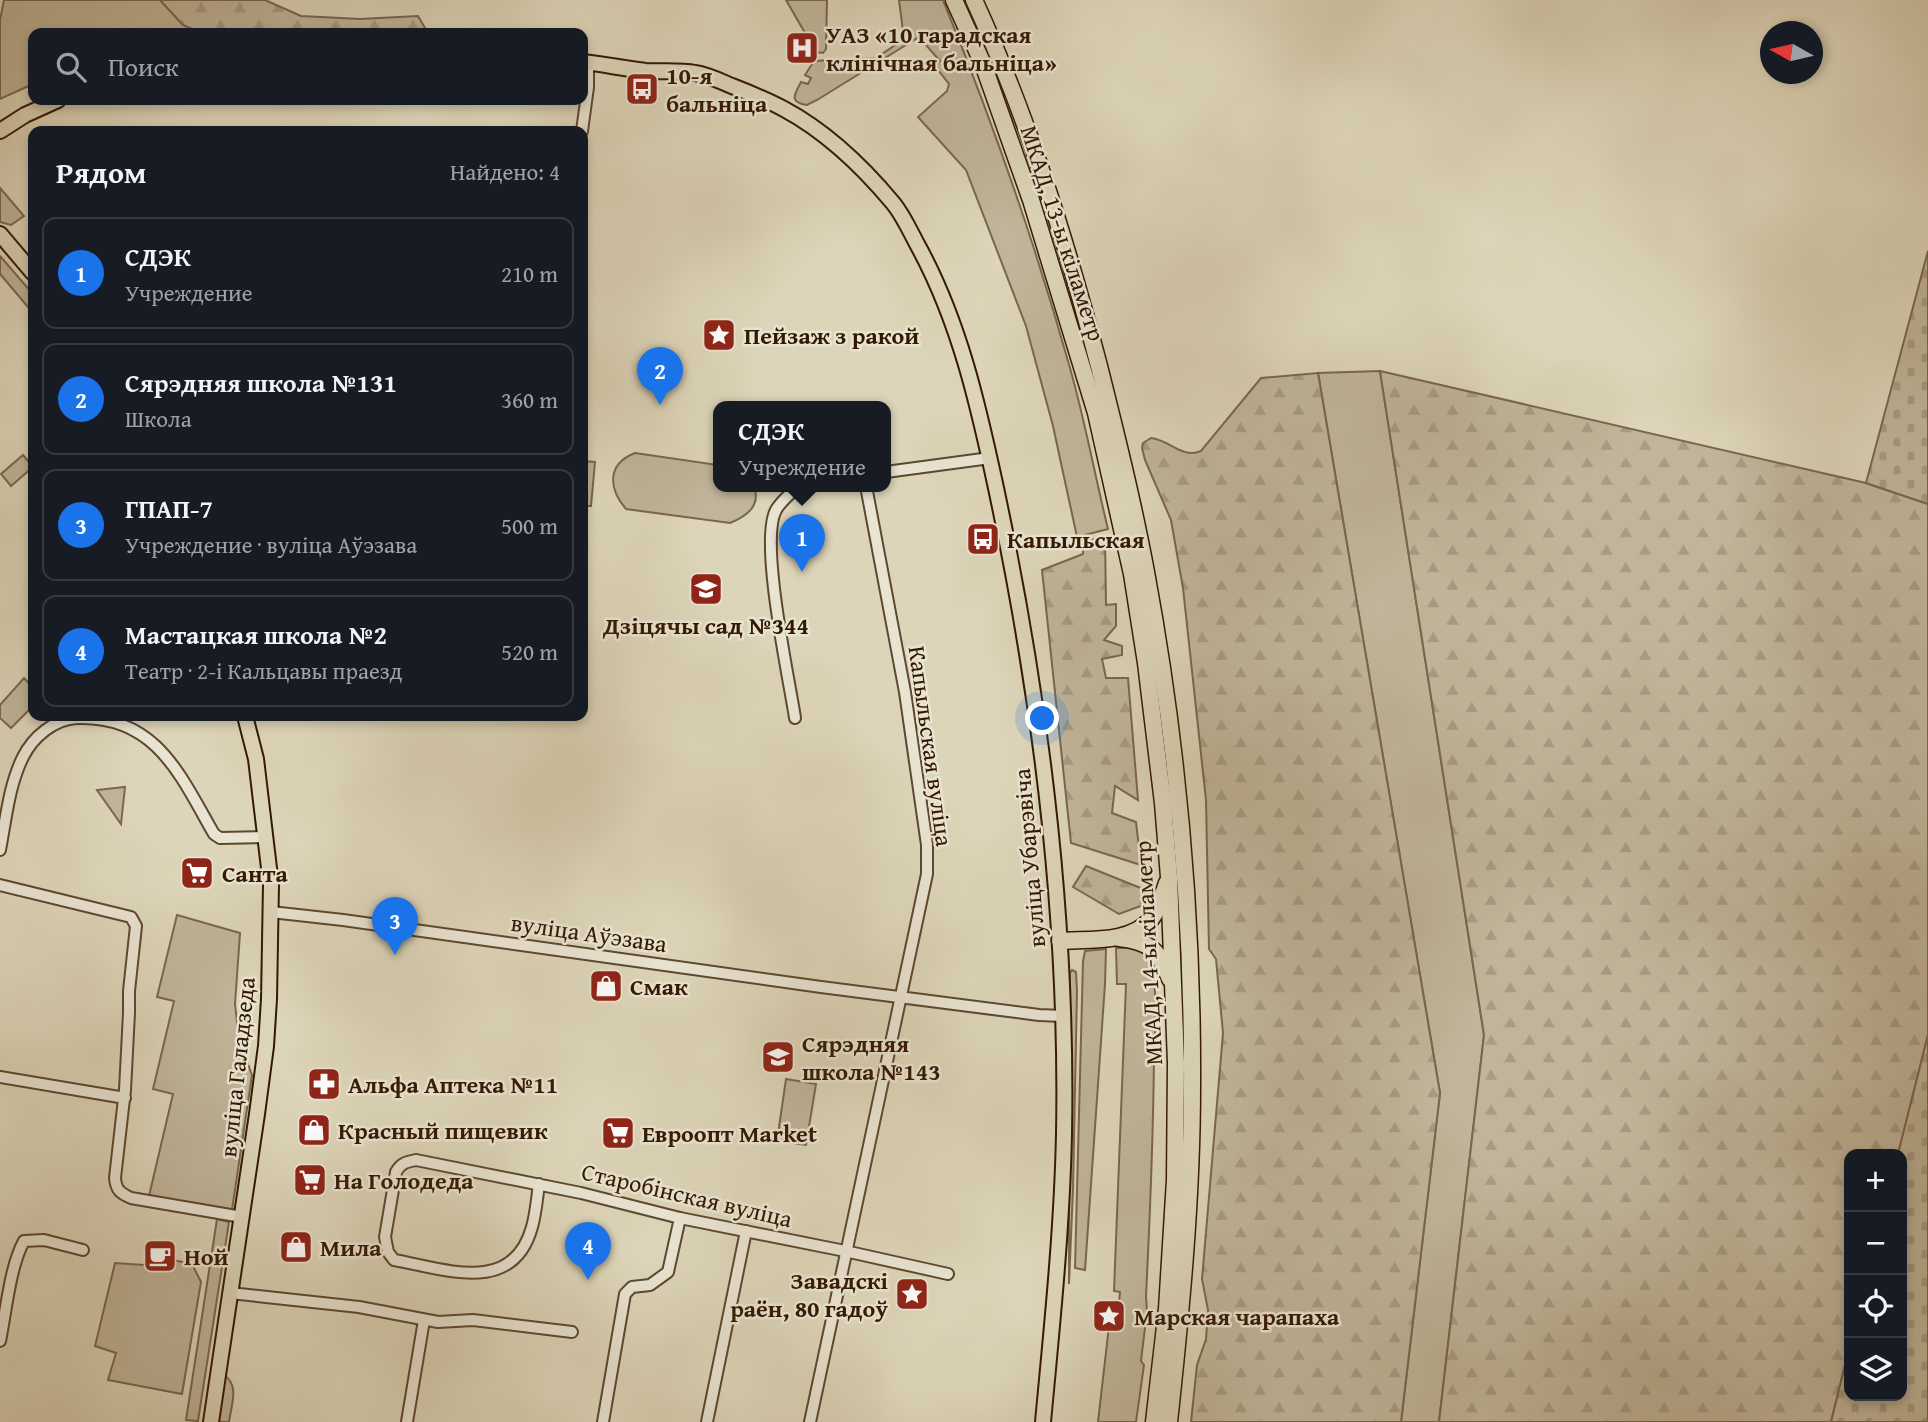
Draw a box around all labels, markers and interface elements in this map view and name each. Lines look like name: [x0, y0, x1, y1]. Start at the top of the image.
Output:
place label: УАЗ «10 гарадская клінічная бальніца»: [826, 17, 1057, 80]
north arrow: [1760, 21, 1823, 84]
search box: [28, 28, 588, 105]
hospital icon: УАЗ «10 гарадская клінічная бальніца»: [783, 29, 821, 67]
text: Поиск: [108, 47, 179, 86]
icon: search: [52, 48, 90, 86]
place label: 10-я бальніца: [666, 58, 768, 121]
bus stop icon: 10-я бальніца: [623, 70, 661, 108]
street label: МКАД, 13-ы кіламетр: [1012, 121, 1114, 345]
text: Рядом: [56, 150, 147, 194]
text: Найдено: 4: [450, 155, 560, 188]
text: СДЭК: [125, 237, 191, 276]
text: 1: [75, 257, 87, 290]
text: 210 m: [501, 257, 558, 290]
text: Учреждение: [125, 276, 252, 309]
place icon: Пейзаж з ракой: [700, 316, 738, 354]
place label: Пейзаж з ракой: [744, 318, 919, 353]
pin: 2: [637, 347, 683, 405]
text: Сярэдняя школа №131: [125, 363, 397, 402]
text: 2: [75, 383, 87, 416]
text: 360 m: [501, 383, 558, 416]
popup: [713, 401, 891, 492]
text: Школа: [125, 402, 192, 435]
text: СДЭК: [738, 411, 804, 450]
text: Учреждение: [738, 450, 866, 483]
text: ГПАП-7: [125, 489, 213, 528]
text: 3: [75, 509, 87, 542]
text: 500 m: [501, 509, 558, 542]
pin: 1: [779, 514, 825, 572]
bus stop icon: Капыльская: [964, 520, 1002, 558]
place label: Капыльская: [1007, 522, 1145, 557]
text: Учреждение · вуліца Аўэзава: [125, 528, 417, 561]
school or university icon: Дзіцячы сад №344: [687, 570, 725, 608]
place label: Дзіцячы сад №344: [602, 608, 809, 643]
text: Мастацкая школа №2: [125, 615, 387, 654]
text: 4: [75, 635, 87, 668]
text: 520 m: [501, 635, 558, 668]
street label: Капыльская вуліца: [900, 644, 962, 849]
text: Театр · 2-і Кальцавы праезд: [125, 654, 402, 687]
your location: [1025, 701, 1059, 735]
street label: вуліца Убарэвіча: [1004, 766, 1054, 949]
street label: МКАД, 14-ы кіламетр: [1125, 840, 1171, 1066]
supermarket icon: Санта: [178, 854, 216, 892]
place label: Санта: [222, 856, 288, 891]
pin: 3: [372, 897, 418, 955]
street label: вуліца Аўэзава: [509, 905, 670, 961]
shop icon: Смак: [587, 967, 625, 1005]
place label: Смак: [630, 969, 688, 1004]
street label: вуліца Галадзеда: [210, 975, 264, 1159]
place label: Сярэдняя школа №143: [802, 1026, 941, 1089]
school or university icon: Сярэдняя школа №143: [759, 1038, 797, 1076]
pharmacy icon: Альфа Аптека №11: [305, 1065, 343, 1103]
place label: Альфа Аптека №11: [348, 1067, 558, 1102]
shop icon: Красный пищевик: [295, 1111, 333, 1149]
place label: Красный пищевик: [338, 1113, 548, 1148]
supermarket icon: Евроопт Market: [599, 1114, 637, 1152]
place label: Евроопт Market: [642, 1116, 817, 1151]
map controls: [1844, 1149, 1907, 1401]
button: +: [1844, 1149, 1907, 1212]
street label: Старобінская вуліца: [578, 1154, 796, 1236]
supermarket icon: На Голодеда: [291, 1161, 329, 1199]
place label: На Голодеда: [334, 1163, 474, 1198]
button: −: [1844, 1212, 1907, 1275]
pin: 4: [565, 1222, 611, 1280]
shop icon: Мила: [277, 1228, 315, 1266]
place label: Мила: [320, 1230, 382, 1265]
cafe icon: Ной: [141, 1237, 179, 1275]
place label: Ной: [184, 1239, 228, 1274]
place label: Завадскі раён, 80 гадоў: [730, 1263, 888, 1326]
place icon: Завадскі раён, 80 гадоў: [893, 1275, 931, 1313]
button: locate: [1844, 1275, 1907, 1338]
place icon: Марская чарапаха: [1090, 1297, 1128, 1335]
place label: Марская чарапаха: [1134, 1299, 1340, 1334]
button: layers: [1844, 1338, 1907, 1401]

